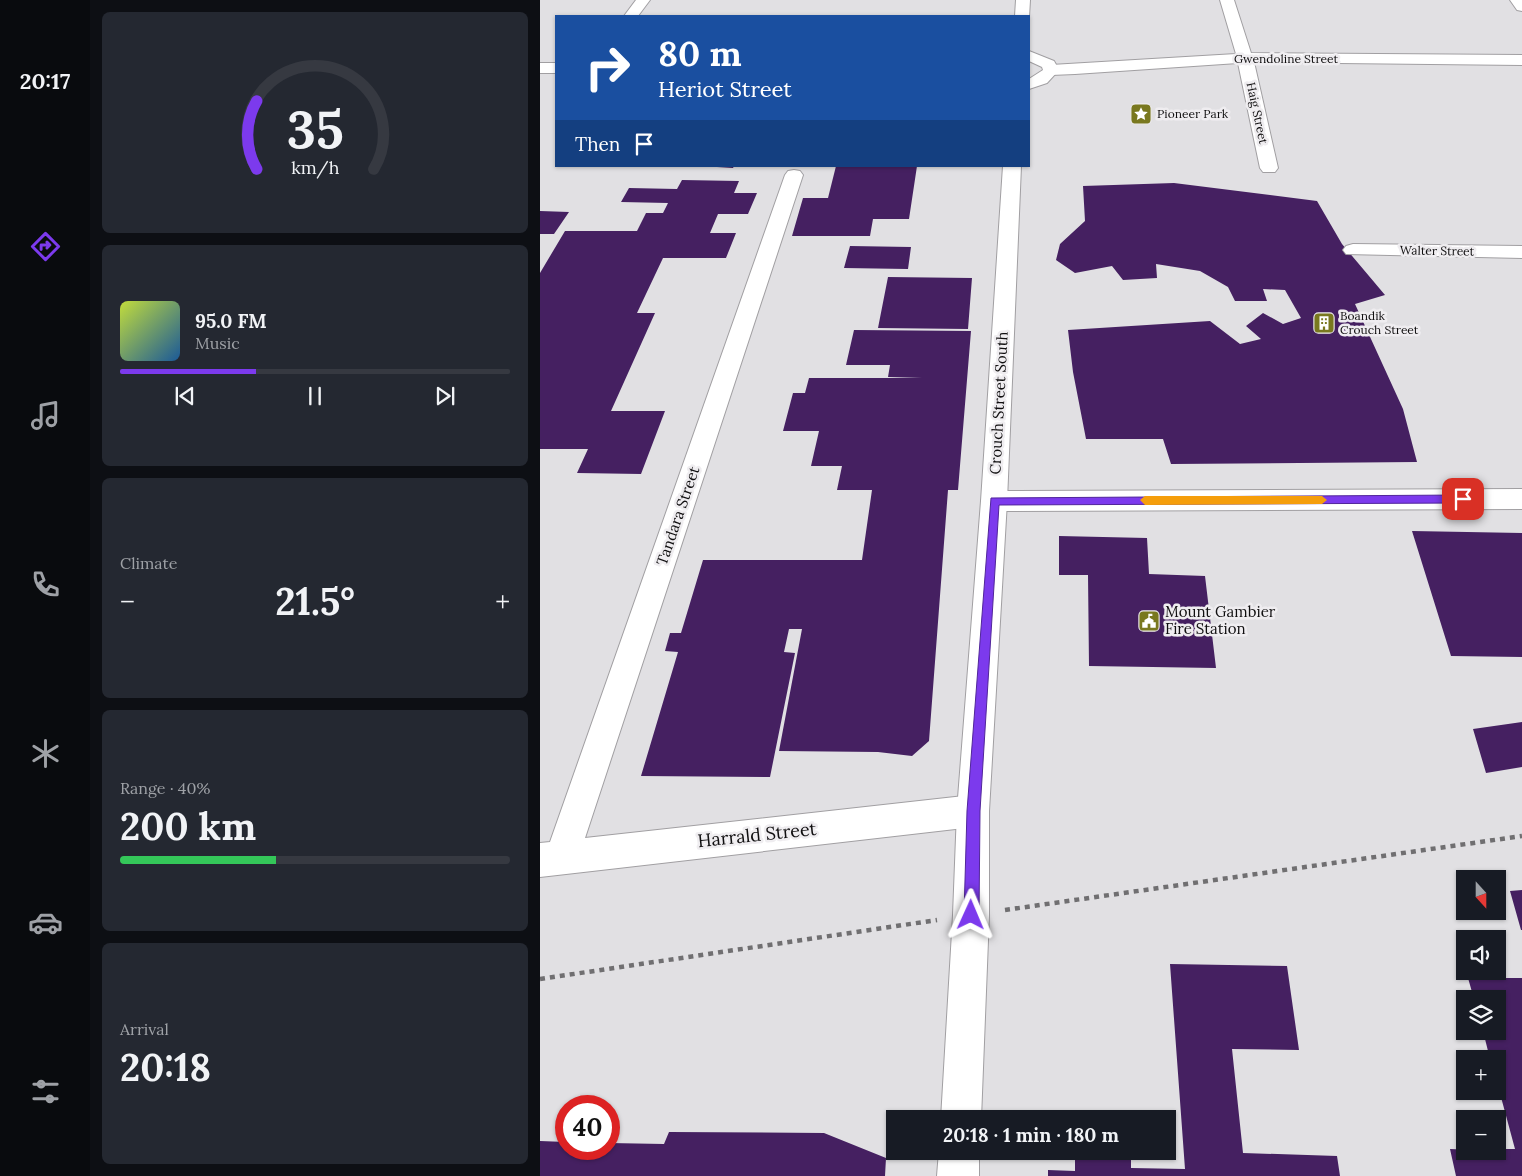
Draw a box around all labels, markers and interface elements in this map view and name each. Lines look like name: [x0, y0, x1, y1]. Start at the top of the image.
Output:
text: 80 m: [658, 31, 742, 76]
icon: right: [575, 35, 640, 100]
street label: Gwendoline Street: [1234, 51, 1338, 66]
text: 20:17: [20, 67, 70, 95]
text: Heriot Street: [658, 75, 792, 103]
street label: Haig Street: [1244, 81, 1271, 145]
text: 35: [286, 96, 344, 162]
place icon: Pioneer Park: [1129, 102, 1153, 126]
place label: Pioneer Park: [1157, 106, 1229, 121]
icon: arrive: [630, 130, 658, 158]
text: Then: [575, 132, 620, 156]
text: km/h: [291, 156, 339, 179]
icon: directions: [28, 229, 63, 264]
street label: Walter Street: [1400, 242, 1475, 259]
place label: Boandik Crouch Street: [1340, 308, 1419, 337]
text: 95.0 FM: [195, 309, 267, 333]
building icon: Boandik Crouch Street: [1312, 311, 1336, 335]
street label: Crouch Street South: [985, 331, 1012, 475]
text: Music: [195, 333, 240, 353]
icon: previous: [171, 382, 199, 410]
icon: pause: [301, 382, 329, 410]
icon: next: [431, 382, 459, 410]
icon: music: [28, 398, 63, 433]
street label: Tandara Street: [652, 464, 703, 568]
pin: [1442, 478, 1484, 520]
icon: arrive: [1449, 485, 1477, 513]
text: Climate: [120, 553, 177, 573]
icon: phone: [28, 567, 63, 602]
text: 21.5°: [275, 577, 355, 625]
text: −: [120, 584, 135, 620]
text: +: [495, 584, 510, 620]
place label: Mount Gambier Fire Station: [1165, 602, 1276, 638]
public building icon: Mount Gambier Fire Station: [1137, 609, 1161, 633]
icon: climate: [28, 736, 63, 771]
text: Range · 40%: [120, 778, 210, 798]
text: 200 km: [120, 802, 256, 850]
street label: Harrald Street: [696, 817, 818, 852]
north arrow: [1456, 870, 1506, 920]
map controls: [1456, 870, 1506, 1160]
position arrow: [944, 888, 996, 940]
icon: car: [28, 905, 63, 940]
button: sound: [1456, 930, 1506, 980]
button: layers: [1456, 990, 1506, 1040]
text: Arrival: [120, 1019, 169, 1039]
text: 20:18: [120, 1043, 211, 1091]
button: +: [1456, 1050, 1506, 1100]
icon: filters: [28, 1074, 63, 1109]
speed limit sign: 40: [555, 1095, 620, 1160]
button: −: [1456, 1110, 1506, 1160]
text: 20:18 · 1 min · 180 m: [943, 1123, 1119, 1147]

